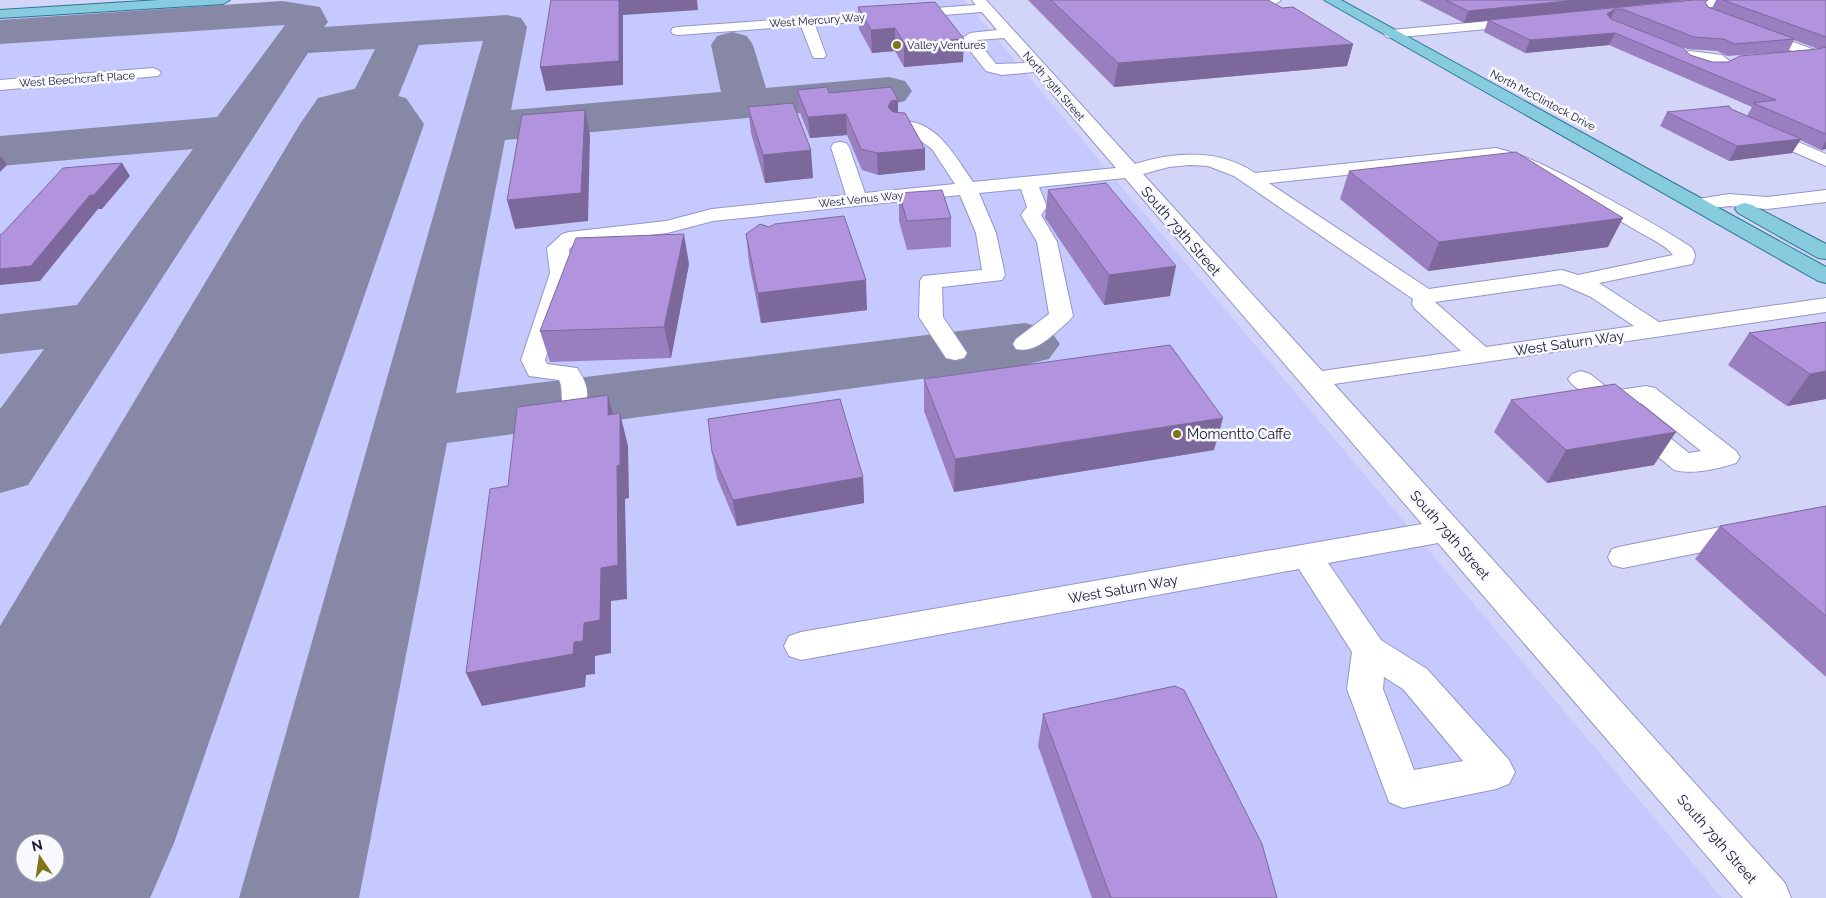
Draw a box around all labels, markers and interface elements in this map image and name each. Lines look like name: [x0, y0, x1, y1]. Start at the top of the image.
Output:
street label: West Mercury Way: [769, 11, 865, 30]
marker: Valley Ventures: [891, 39, 903, 51]
place label: Valley Ventures: [907, 39, 986, 52]
street label: North 79th Street: [1020, 49, 1087, 124]
street label: North McClintock Drive: [1488, 67, 1598, 134]
street label: West Beechcraft Place: [19, 69, 136, 90]
street label: South 79th Street: [1138, 183, 1224, 279]
street label: West Venus Way: [818, 189, 904, 210]
street label: West Saturn Way: [1513, 327, 1626, 359]
place label: Momentto Caffe: [1187, 426, 1291, 442]
marker: Momentto Caffe: [1171, 428, 1183, 440]
street label: South 79th Street: [1407, 487, 1493, 583]
street label: West Saturn Way: [1067, 571, 1179, 607]
street label: South 79th Street: [1674, 791, 1760, 887]
north arrow: [15, 833, 65, 883]
text: N: [30, 836, 44, 854]

